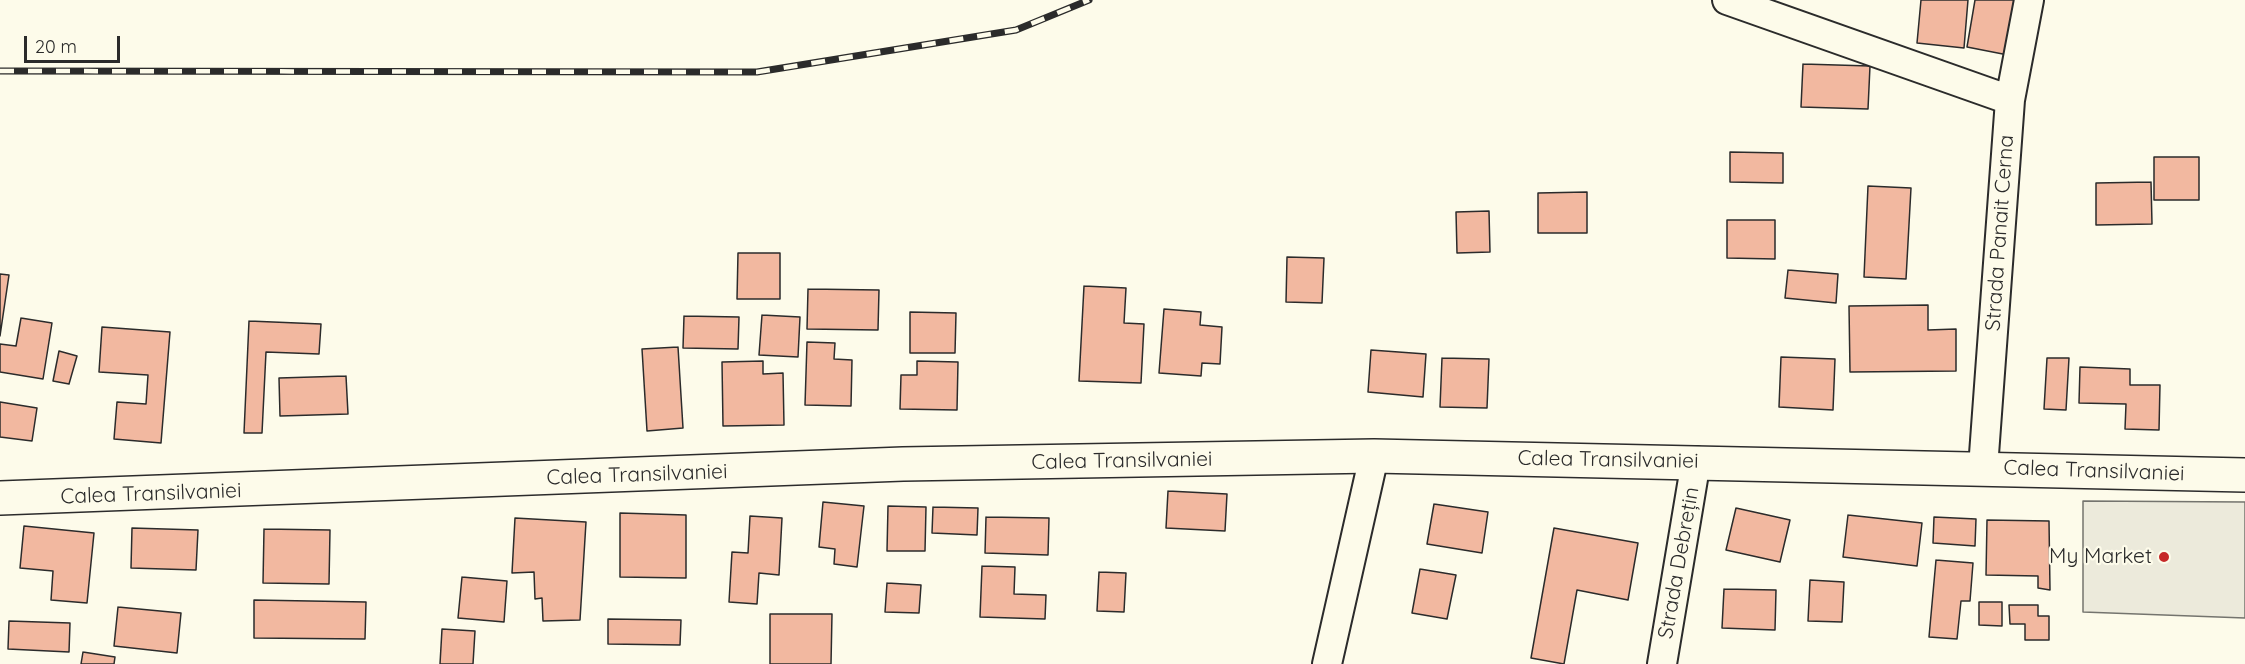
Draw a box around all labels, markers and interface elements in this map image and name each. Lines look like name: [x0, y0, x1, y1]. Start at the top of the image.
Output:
scale bar: [27, 24, 123, 62]
text: 20 m: [35, 35, 77, 58]
street label: Strada Panait Cerna: [1981, 134, 2019, 332]
street label: Calea Transilvaniei: [1517, 446, 1699, 474]
street label: Calea Transilvaniei: [1031, 447, 1213, 475]
street label: Calea Transilvaniei: [2003, 455, 2185, 487]
street label: Calea Transilvaniei: [546, 459, 728, 491]
street label: Calea Transilvaniei: [60, 478, 242, 510]
street label: Strada Debrețin: [1653, 485, 1705, 641]
place label: My Market: [2049, 544, 2152, 570]
marker: My Market: [2157, 550, 2171, 564]

